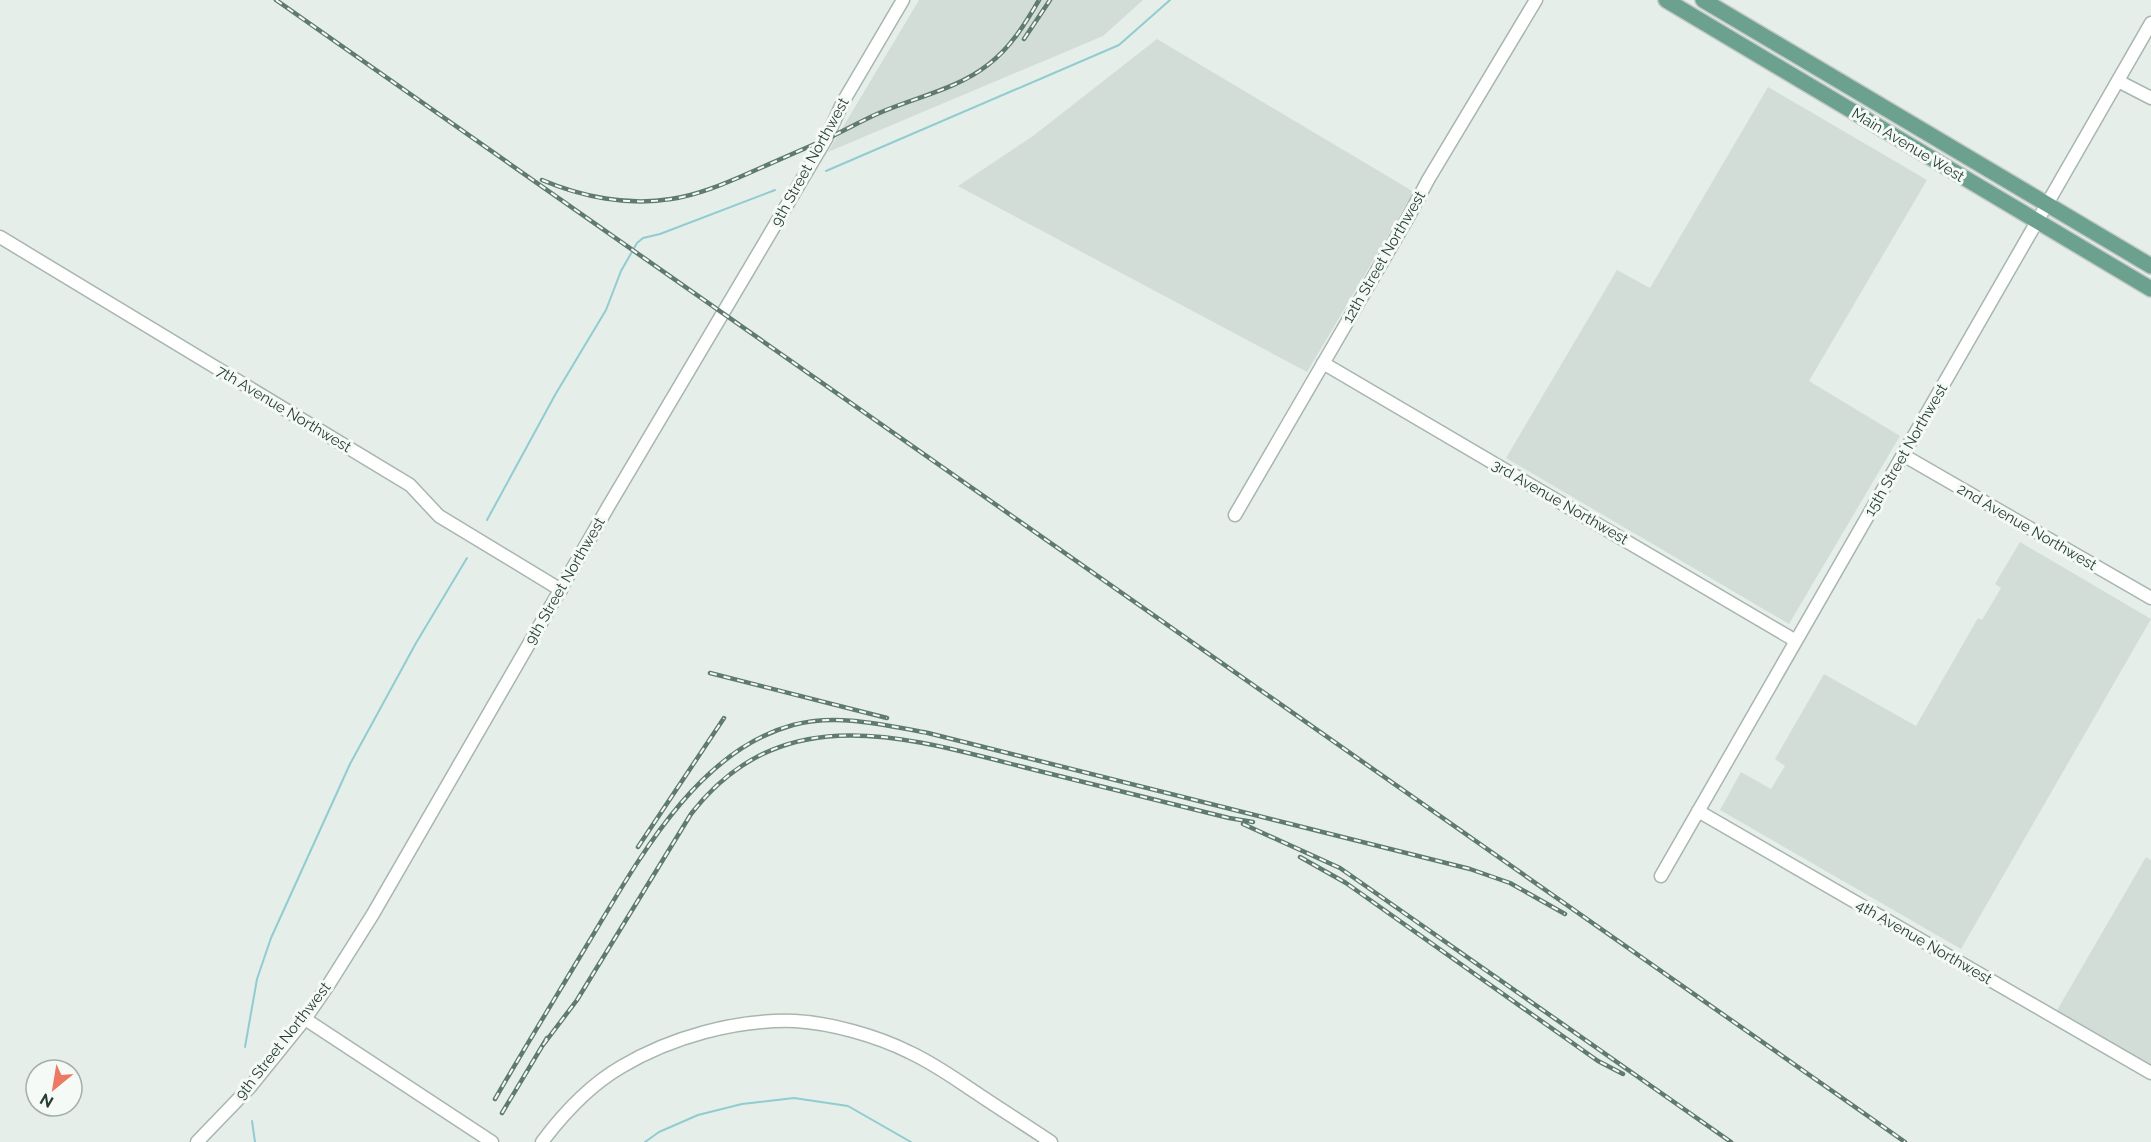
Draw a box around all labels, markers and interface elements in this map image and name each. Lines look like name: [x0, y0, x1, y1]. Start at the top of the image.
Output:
street label: 9th Street Northwest: [767, 95, 853, 229]
street label: Main Avenue West: [1848, 104, 1968, 186]
street label: 12th Street Northwest: [1339, 188, 1429, 326]
street label: 7th Avenue Northwest: [213, 362, 355, 456]
street label: 15th Street Northwest: [1861, 381, 1951, 519]
street label: 3rd Avenue Northwest: [1489, 456, 1631, 548]
street label: 2nd Avenue Northwest: [1954, 480, 2100, 574]
street label: 9th Street Northwest: [521, 514, 609, 648]
street label: 4th Avenue Northwest: [1853, 896, 1995, 988]
street label: 9th Street Northwest: [232, 979, 334, 1103]
north arrow: [24, 1058, 84, 1118]
text: N: [37, 1089, 57, 1112]

